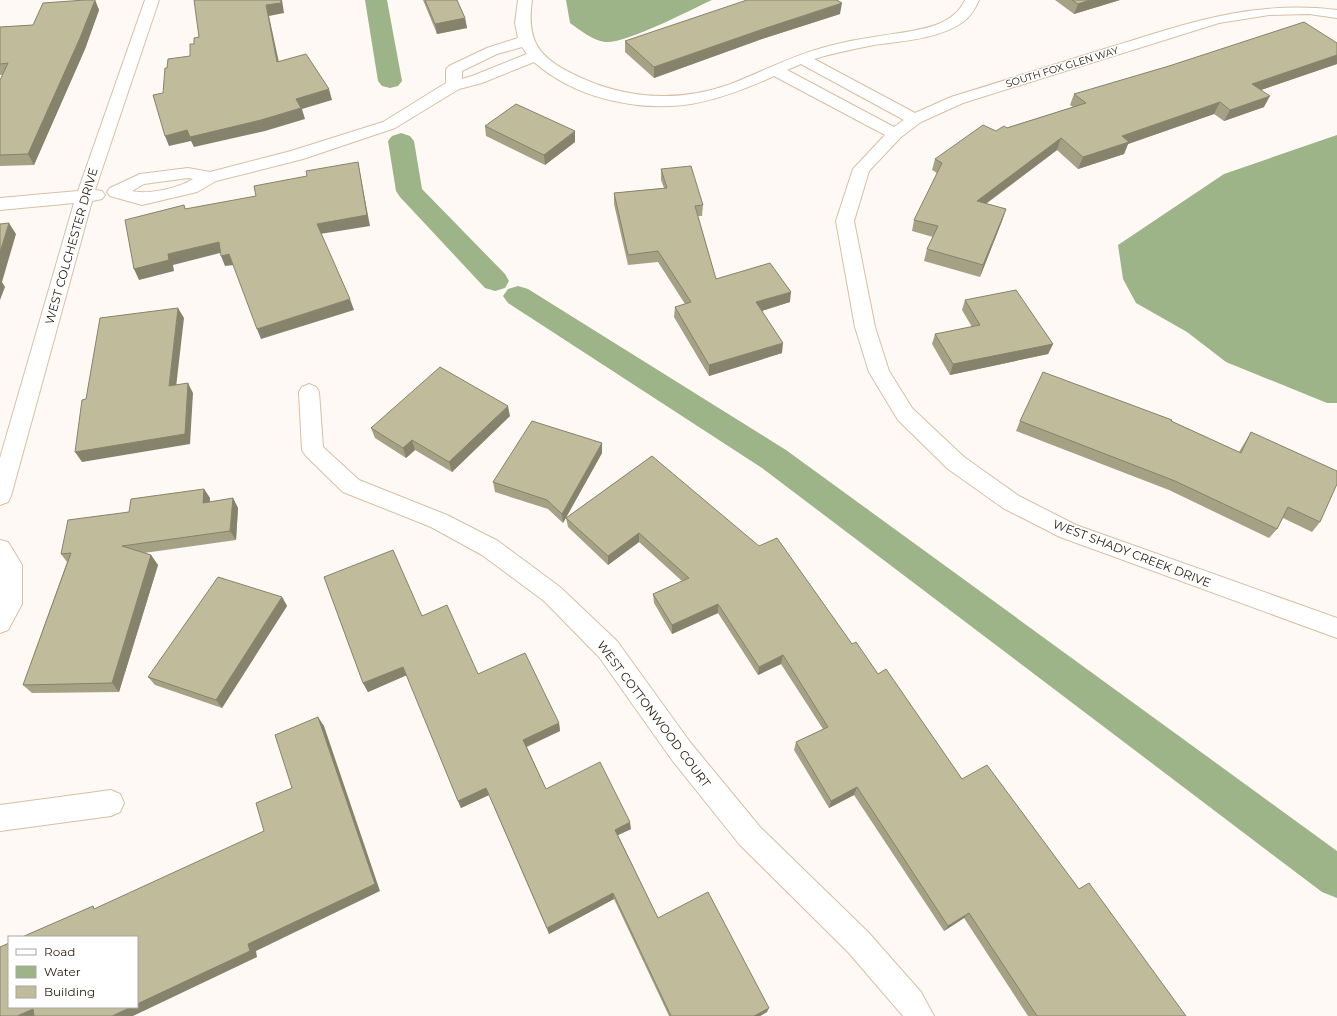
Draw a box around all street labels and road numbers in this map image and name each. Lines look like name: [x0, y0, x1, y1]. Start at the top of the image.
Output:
street label: SOUTH FOX GLEN WAY: [1004, 43, 1121, 90]
street label: WEST COLCHESTER DRIVE: [41, 166, 101, 326]
street label: WEST SHADY CREEK DRIVE: [1051, 516, 1213, 590]
street label: WEST COTTONWOOD COURT: [594, 638, 714, 790]

